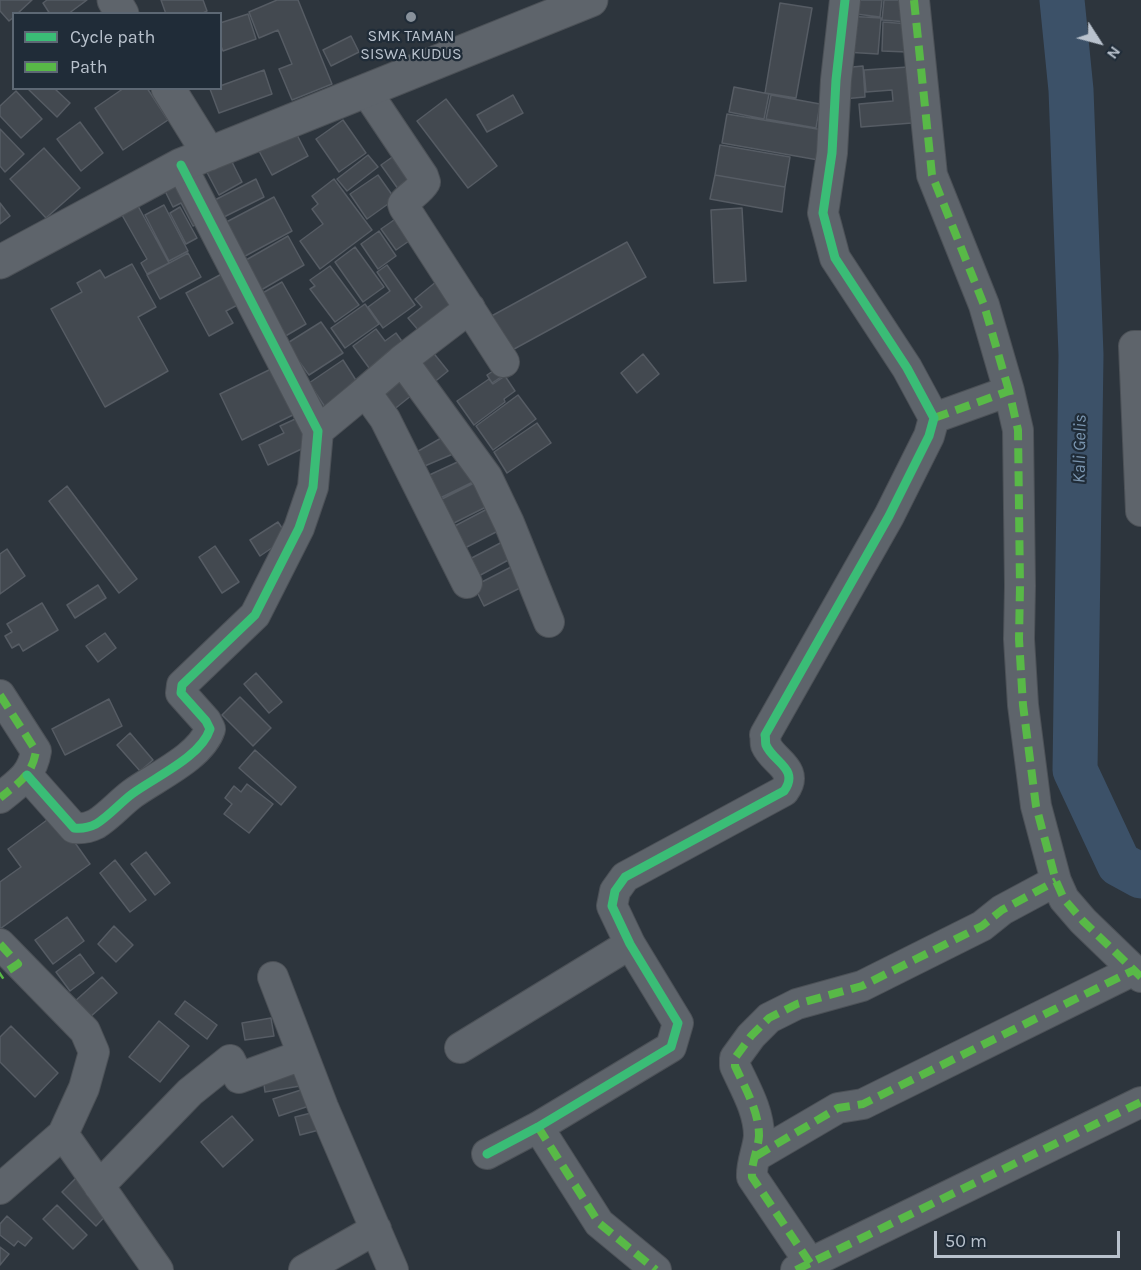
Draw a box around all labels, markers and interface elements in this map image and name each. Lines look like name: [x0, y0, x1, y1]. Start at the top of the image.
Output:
marker: SMK TAMAN SISWA KUDUS: [404, 10, 418, 24]
legend: [12, 12, 222, 90]
north arrow: [1069, 12, 1129, 72]
text: Cycle path: [70, 26, 155, 48]
place label: SMK TAMAN SISWA KUDUS: [360, 26, 462, 64]
text: N: [1103, 43, 1125, 63]
text: Path: [70, 56, 108, 78]
water label: Kali Gelis: [1069, 414, 1091, 484]
scale bar: [937, 1219, 1123, 1257]
text: 50 m: [945, 1230, 987, 1252]

